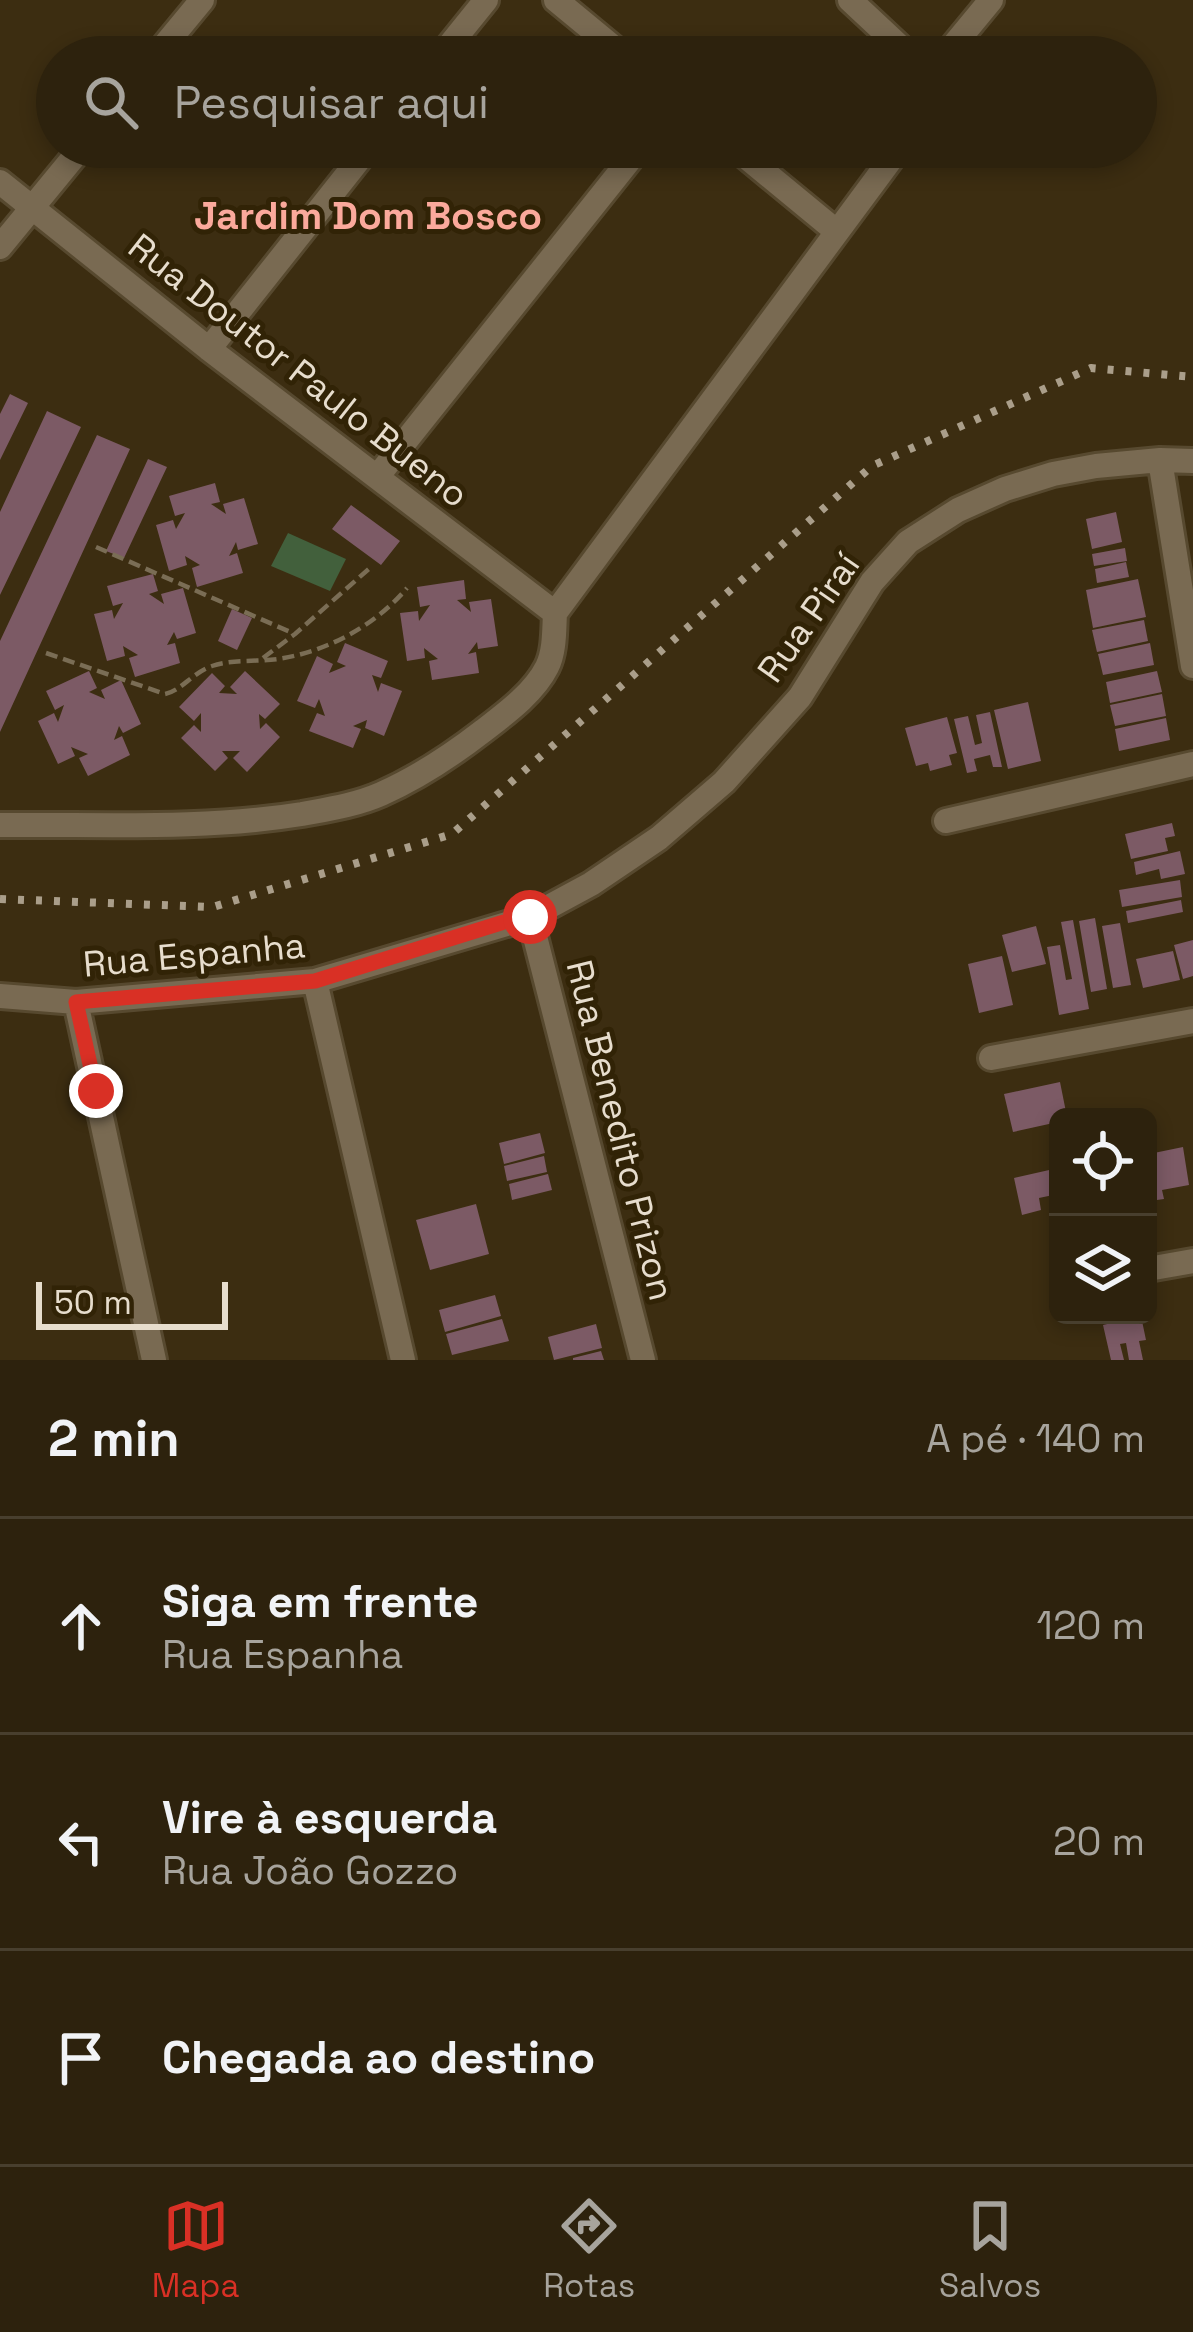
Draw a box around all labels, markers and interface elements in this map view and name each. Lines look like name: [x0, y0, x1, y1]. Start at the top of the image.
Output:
search box: [36, 36, 1157, 168]
icon: search: [78, 69, 144, 135]
text: Pesquisar aqui: [174, 74, 489, 131]
district label: Jardim Dom Bosco: [194, 191, 542, 240]
street label: Rua Doutor Paulo Bueno: [119, 224, 478, 518]
street label: Rua Piraí: [748, 544, 870, 691]
route start: [503, 890, 557, 944]
street label: Rua Espanha: [81, 922, 307, 988]
street label: Rua Benedito Prizon: [555, 955, 685, 1305]
route end: [69, 1064, 123, 1118]
map controls: [1049, 1108, 1157, 1324]
button: locate: [1049, 1108, 1157, 1216]
button: layers: [1049, 1216, 1157, 1324]
scale bar: [36, 1276, 228, 1329]
text: 50 m: [54, 1282, 132, 1324]
text: 2 min: [48, 1406, 180, 1471]
text: A pé · 140 m: [926, 1414, 1145, 1463]
text: Siga em frente: [162, 1573, 479, 1630]
icon: ahead: [48, 1593, 114, 1659]
text: 120 m: [1037, 1601, 1145, 1650]
text: Rua Espanha: [162, 1630, 403, 1679]
text: Vire à esquerda: [162, 1789, 497, 1846]
icon: left: [48, 1809, 114, 1875]
text: 20 m: [1053, 1817, 1145, 1866]
text: Rua João Gozzo: [162, 1846, 458, 1895]
icon: arrive: [48, 2025, 114, 2091]
text: Chegada ao destino: [162, 2029, 595, 2086]
tab: Mapa: [152, 2193, 240, 2307]
tab: Rotas: [543, 2193, 635, 2307]
tab: Salvos: [939, 2193, 1041, 2307]

